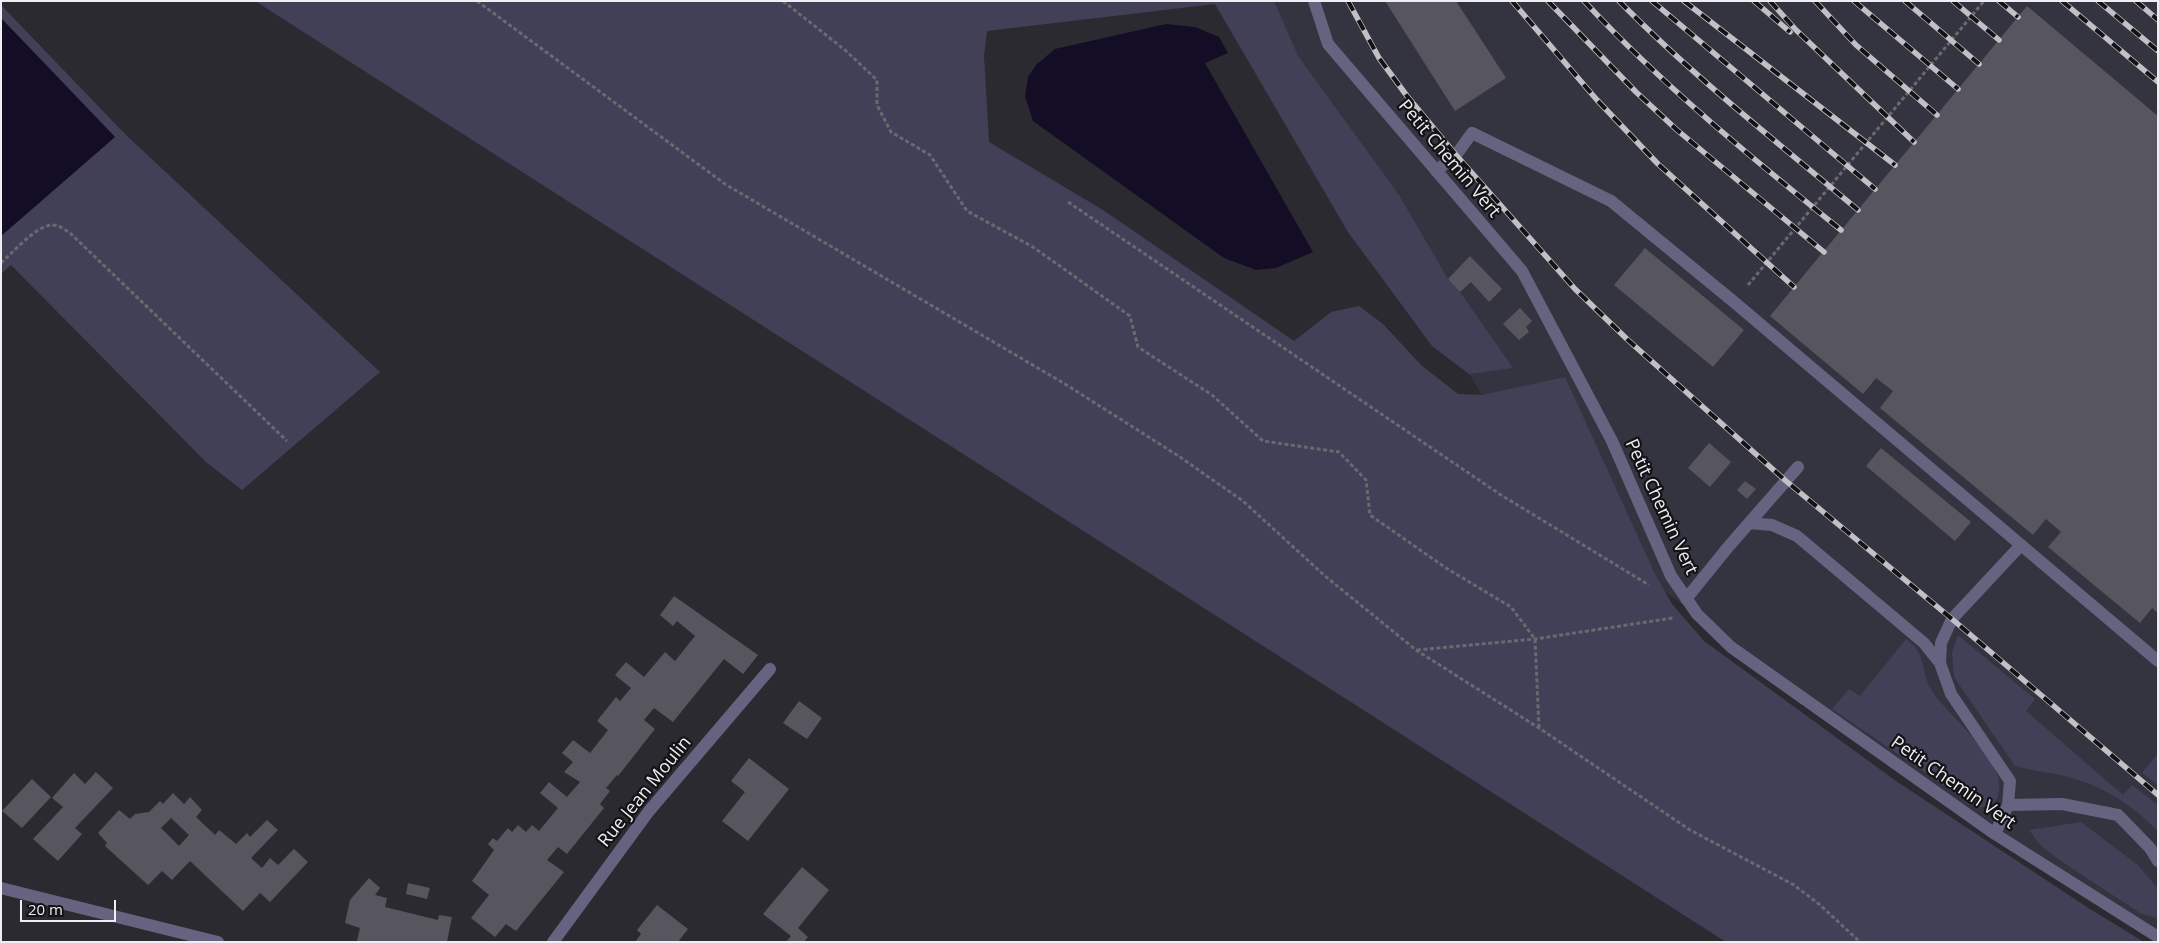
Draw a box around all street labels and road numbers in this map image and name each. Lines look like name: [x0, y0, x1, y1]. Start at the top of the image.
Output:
street label: Petit Chemin Vert: [1393, 96, 1505, 222]
street label: Petit Chemin Vert: [1620, 436, 1702, 578]
street label: Rue Jean Moulin: [594, 732, 696, 852]
street label: Petit Chemin Vert: [1887, 732, 2019, 834]

